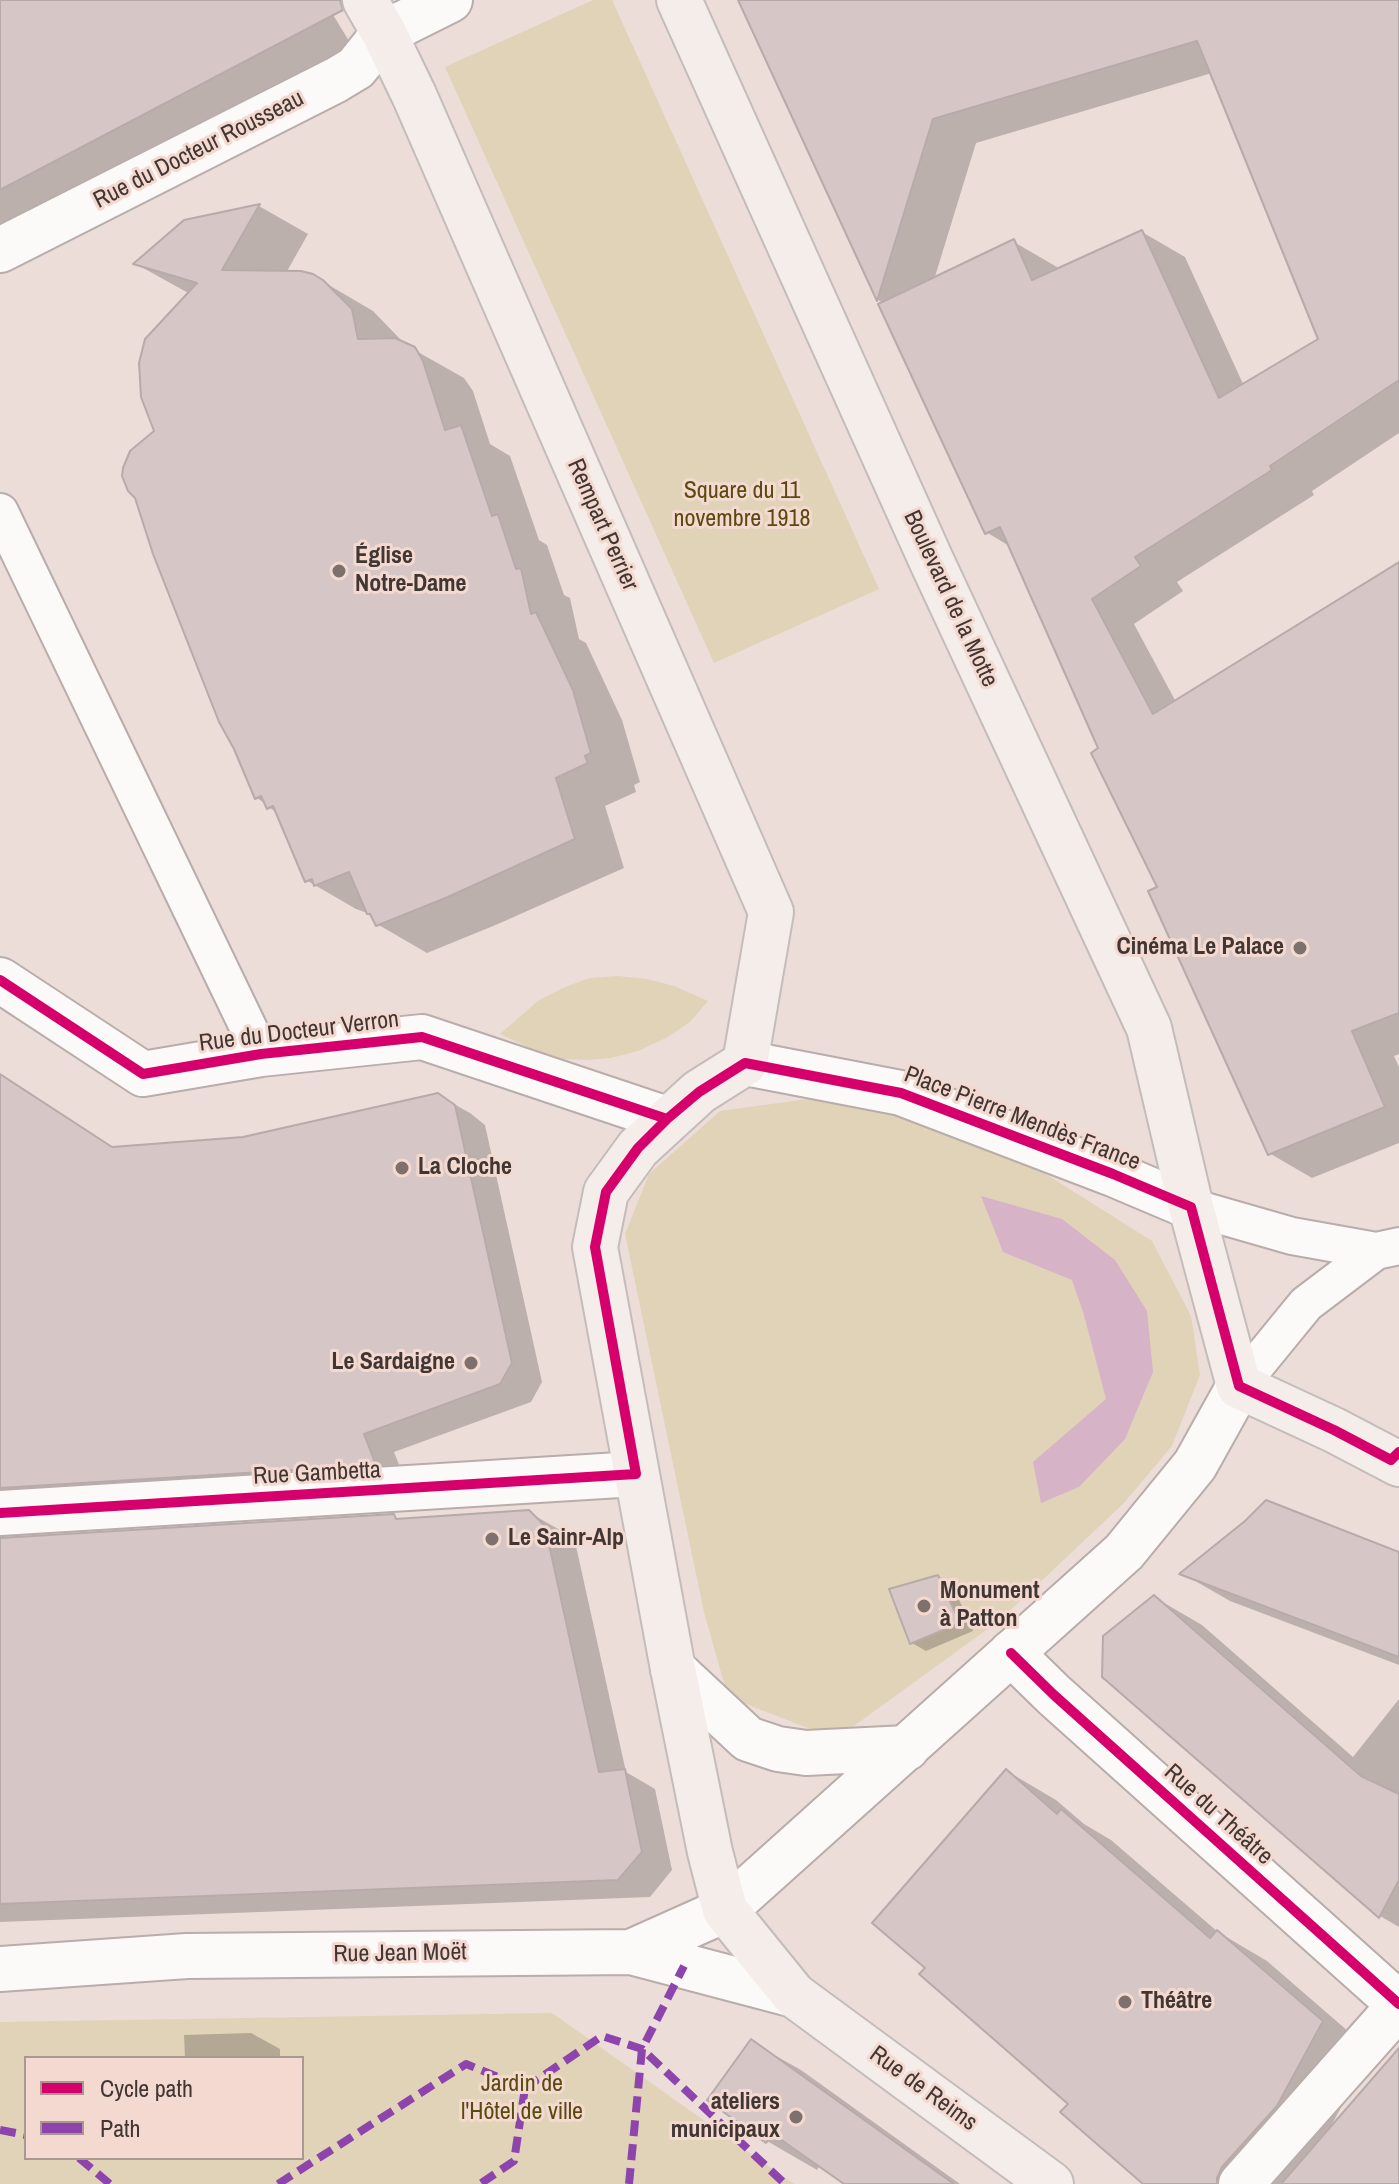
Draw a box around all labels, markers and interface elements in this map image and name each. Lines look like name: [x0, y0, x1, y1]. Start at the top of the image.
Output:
street label: Rue du Docteur Rousseau: [89, 85, 309, 215]
street label: Rempart Perrier: [560, 455, 644, 595]
park label: Square du 11 novembre 1918: [674, 478, 810, 534]
street label: Boulevard de la Motte: [896, 506, 1004, 692]
place label: Église Notre-Dame: [355, 543, 467, 599]
marker: Église Notre-Dame: [330, 562, 348, 580]
place label: Cinéma Le Palace: [1117, 934, 1284, 962]
marker: Cinéma Le Palace: [1291, 939, 1309, 957]
street label: Rue du Docteur Verron: [197, 1005, 401, 1059]
street label: Place Pierre Mendès France: [900, 1061, 1144, 1177]
place label: La Cloche: [418, 1154, 512, 1182]
marker: La Cloche: [393, 1159, 411, 1177]
place label: Le Sardaigne: [331, 1349, 455, 1377]
marker: Le Sardaigne: [462, 1354, 480, 1372]
street label: Rue Gambetta: [252, 1456, 382, 1492]
place label: Le Sainr-Alp: [508, 1525, 624, 1553]
marker: Le Sainr-Alp: [483, 1530, 501, 1548]
place label: Monument à Patton: [940, 1578, 1039, 1634]
marker: Monument à Patton: [915, 1597, 933, 1615]
street label: Rue du Théâtre: [1158, 1759, 1278, 1871]
street label: Rue Jean Moët: [333, 1938, 467, 1970]
place label: Théâtre: [1141, 1988, 1212, 2016]
marker: Théâtre: [1116, 1993, 1134, 2011]
street label: Rue de Reims: [864, 2040, 982, 2138]
legend: [24, 2056, 304, 2160]
park label: Jardin de l'Hôtel de ville: [461, 2071, 583, 2127]
text: Cycle path: [100, 2072, 193, 2104]
place label: ateliers municipaux: [671, 2089, 780, 2145]
marker: ateliers municipaux: [787, 2108, 805, 2126]
text: Path: [100, 2112, 141, 2144]

